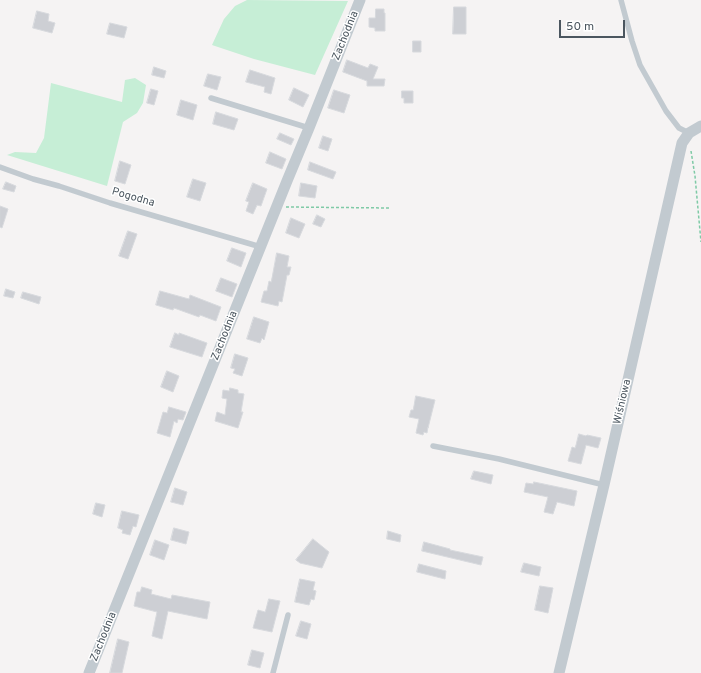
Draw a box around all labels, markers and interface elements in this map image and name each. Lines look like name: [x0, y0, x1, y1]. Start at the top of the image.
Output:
street label: Zachodnia: [330, 9, 362, 63]
scale bar: [561, 12, 627, 38]
text: 50 m: [566, 19, 594, 35]
street label: Pogodna: [110, 186, 156, 210]
street label: Zachodnia: [209, 309, 241, 363]
street label: Wiśniowa: [611, 378, 635, 426]
street label: Zachodnia: [88, 610, 120, 664]

